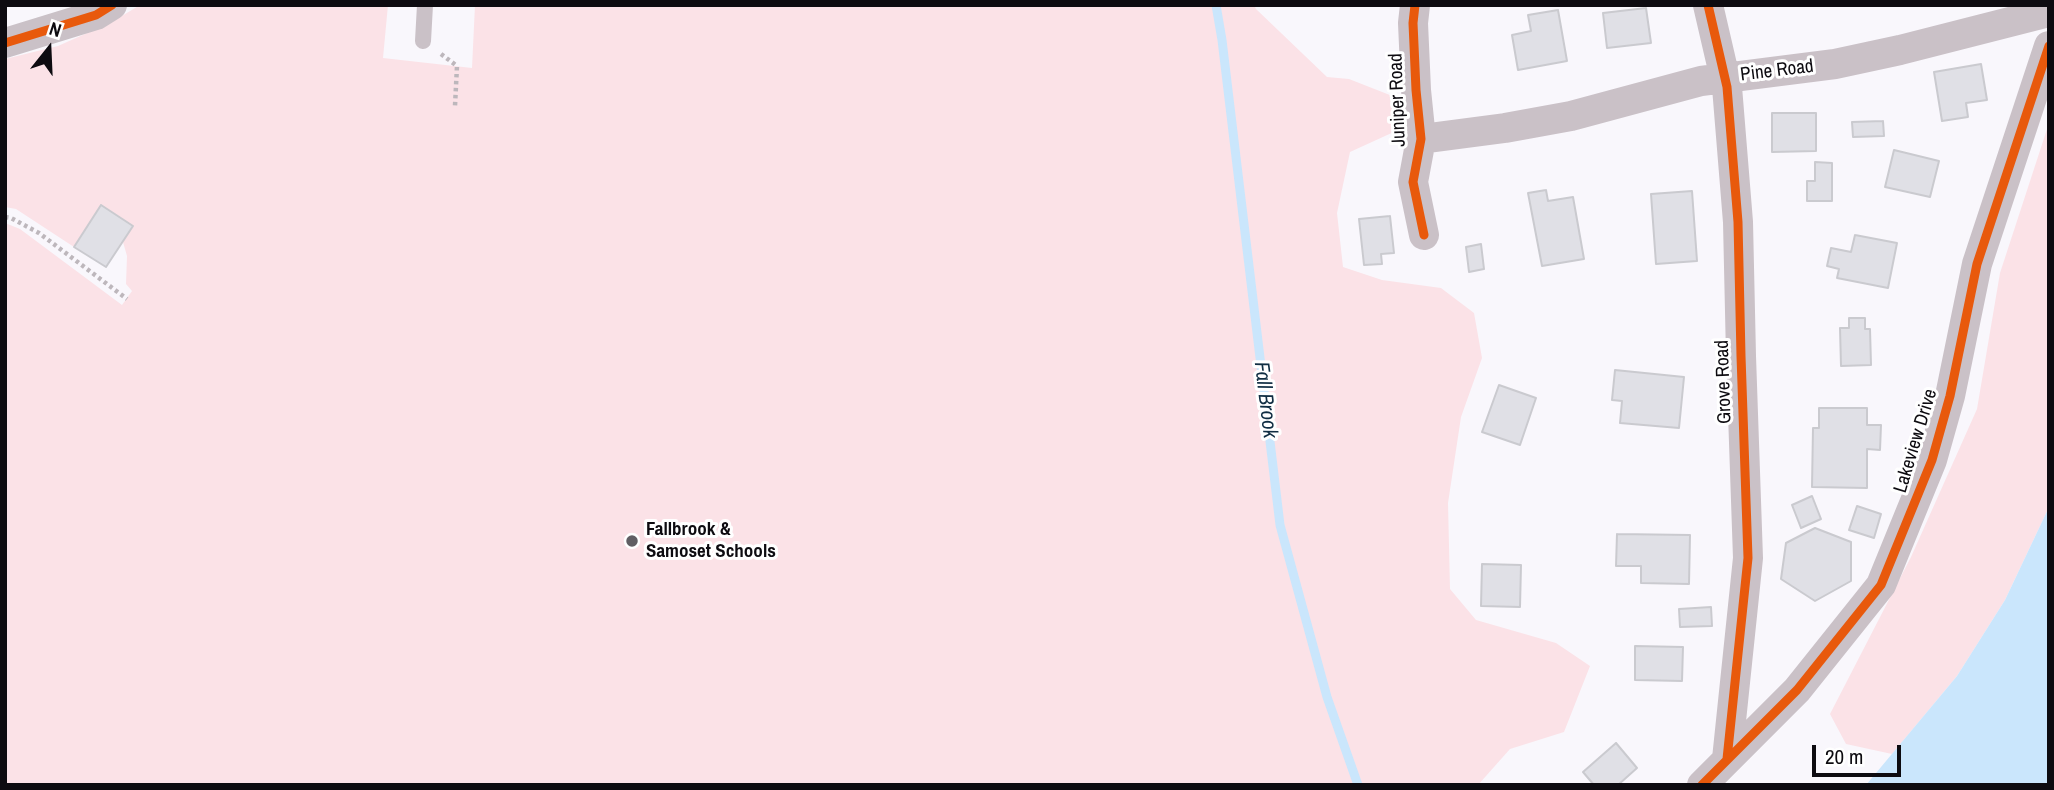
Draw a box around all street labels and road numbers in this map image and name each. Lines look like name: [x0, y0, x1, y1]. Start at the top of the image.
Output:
street label: Juniper Road: [1385, 53, 1411, 147]
street label: Pine Road: [1739, 55, 1815, 87]
street label: Grove Road: [1711, 340, 1737, 424]
street label: Lakeview Drive: [1889, 386, 1943, 496]

